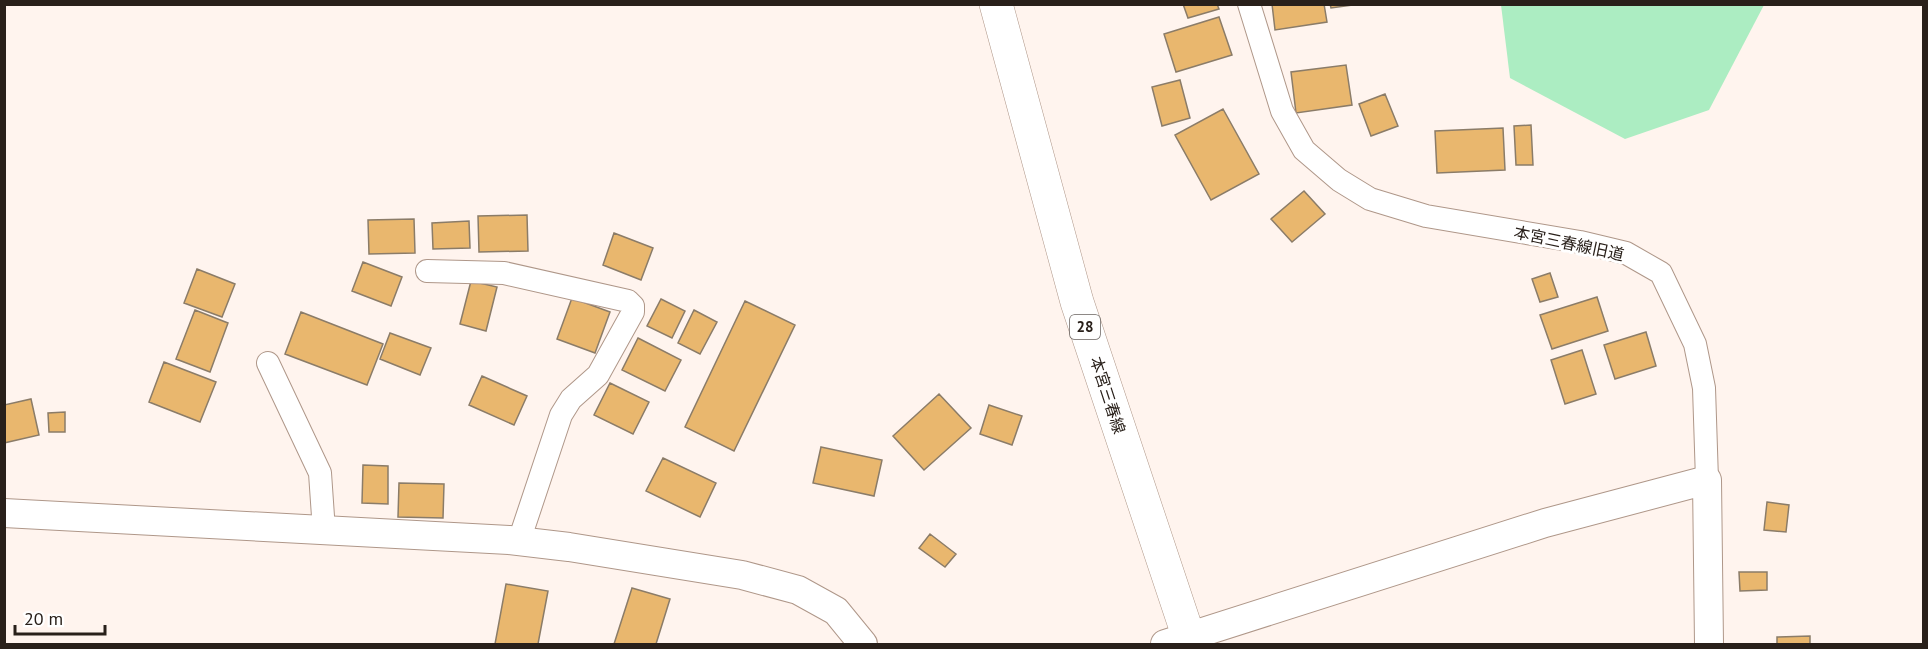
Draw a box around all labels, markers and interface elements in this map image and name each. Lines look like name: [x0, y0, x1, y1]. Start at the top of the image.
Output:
street label: 本宮三春線旧道: [1512, 222, 1626, 264]
road number: 28: [1070, 315, 1100, 339]
street label: 本宮三春線: [1086, 354, 1130, 436]
scale bar: [15, 598, 105, 636]
text: 20 m: [24, 607, 63, 630]

